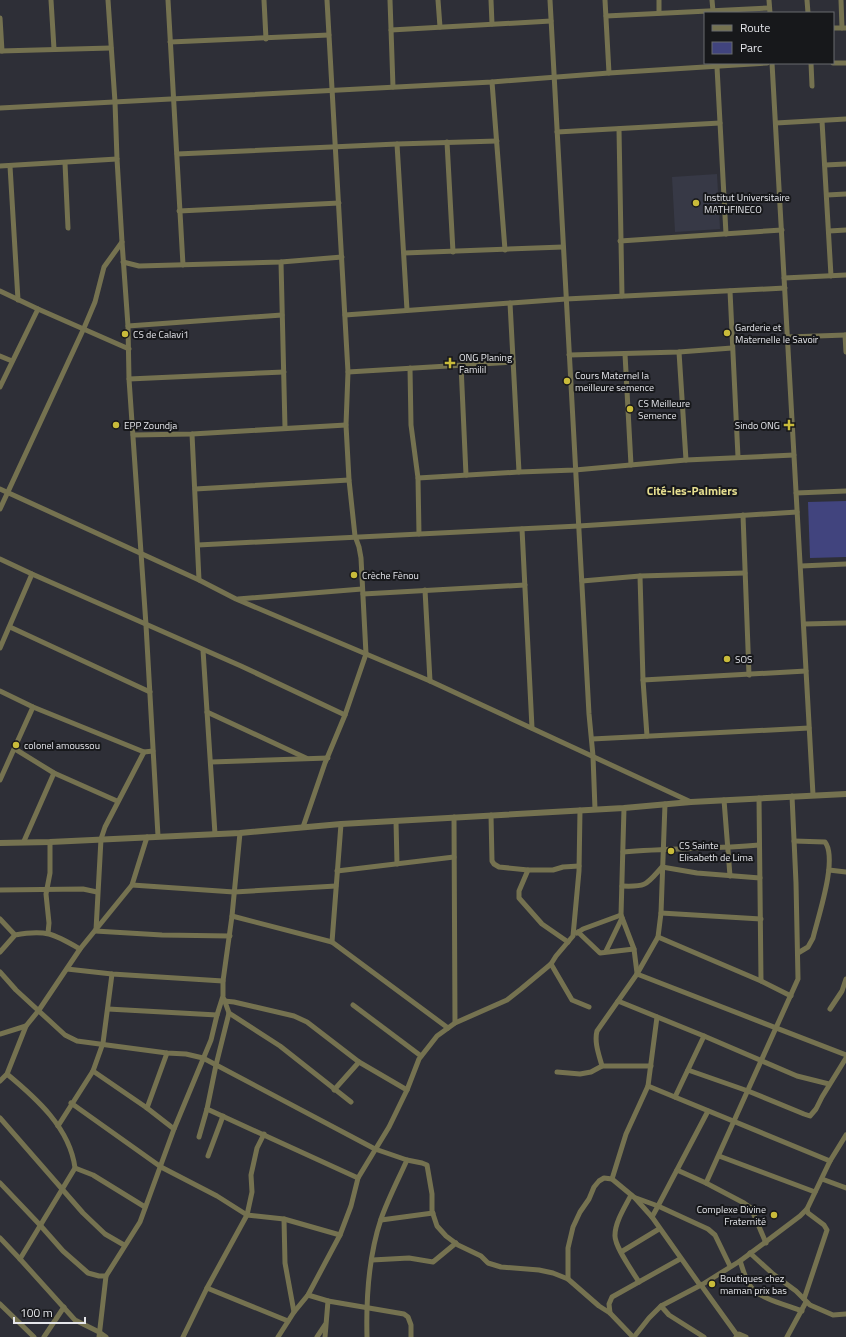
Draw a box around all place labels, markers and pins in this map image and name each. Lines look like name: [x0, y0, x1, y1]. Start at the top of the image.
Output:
place label: Institut Universitaire MATHFINECO: [704, 190, 790, 217]
marker: Institut Universitaire MATHFINECO: [691, 198, 701, 208]
place label: Garderie et Maternelle le Savoir: [735, 320, 819, 347]
place label: CS de Calavi1: [133, 327, 189, 342]
marker: Garderie et Maternelle le Savoir: [722, 328, 732, 338]
marker: CS de Calavi1: [120, 329, 130, 339]
place label: ONG Planing Familil: [459, 350, 512, 377]
marker: ONG Planing Familil: [444, 357, 456, 369]
place label: Cours Maternel la meilleure semence: [575, 368, 654, 395]
marker: Cours Maternel la meilleure semence: [562, 376, 572, 386]
place label: CS Meilleure Semence: [638, 396, 690, 423]
marker: CS Meilleure Semence: [625, 404, 635, 414]
place label: EPP Zoundja: [124, 418, 177, 433]
place label: Sindo ONG: [735, 418, 780, 433]
marker: Sindo ONG: [783, 419, 795, 431]
marker: EPP Zoundja: [111, 420, 121, 430]
place label: Crèche Fènou: [362, 568, 419, 583]
marker: Crèche Fènou: [349, 570, 359, 580]
place label: SOS: [735, 652, 752, 667]
marker: SOS: [722, 654, 732, 664]
place label: colonel amoussou: [24, 738, 100, 753]
marker: colonel amoussou: [11, 740, 21, 750]
place label: CS Sainte Elisabeth de Lima: [679, 838, 753, 865]
marker: CS Sainte Elisabeth de Lima: [666, 846, 676, 856]
place label: Complexe Divine Fraternité: [697, 1202, 766, 1229]
marker: Complexe Divine Fraternité: [769, 1210, 779, 1220]
place label: Boutiques chez maman prix bas: [720, 1271, 787, 1298]
marker: Boutiques chez maman prix bas: [707, 1279, 717, 1289]

